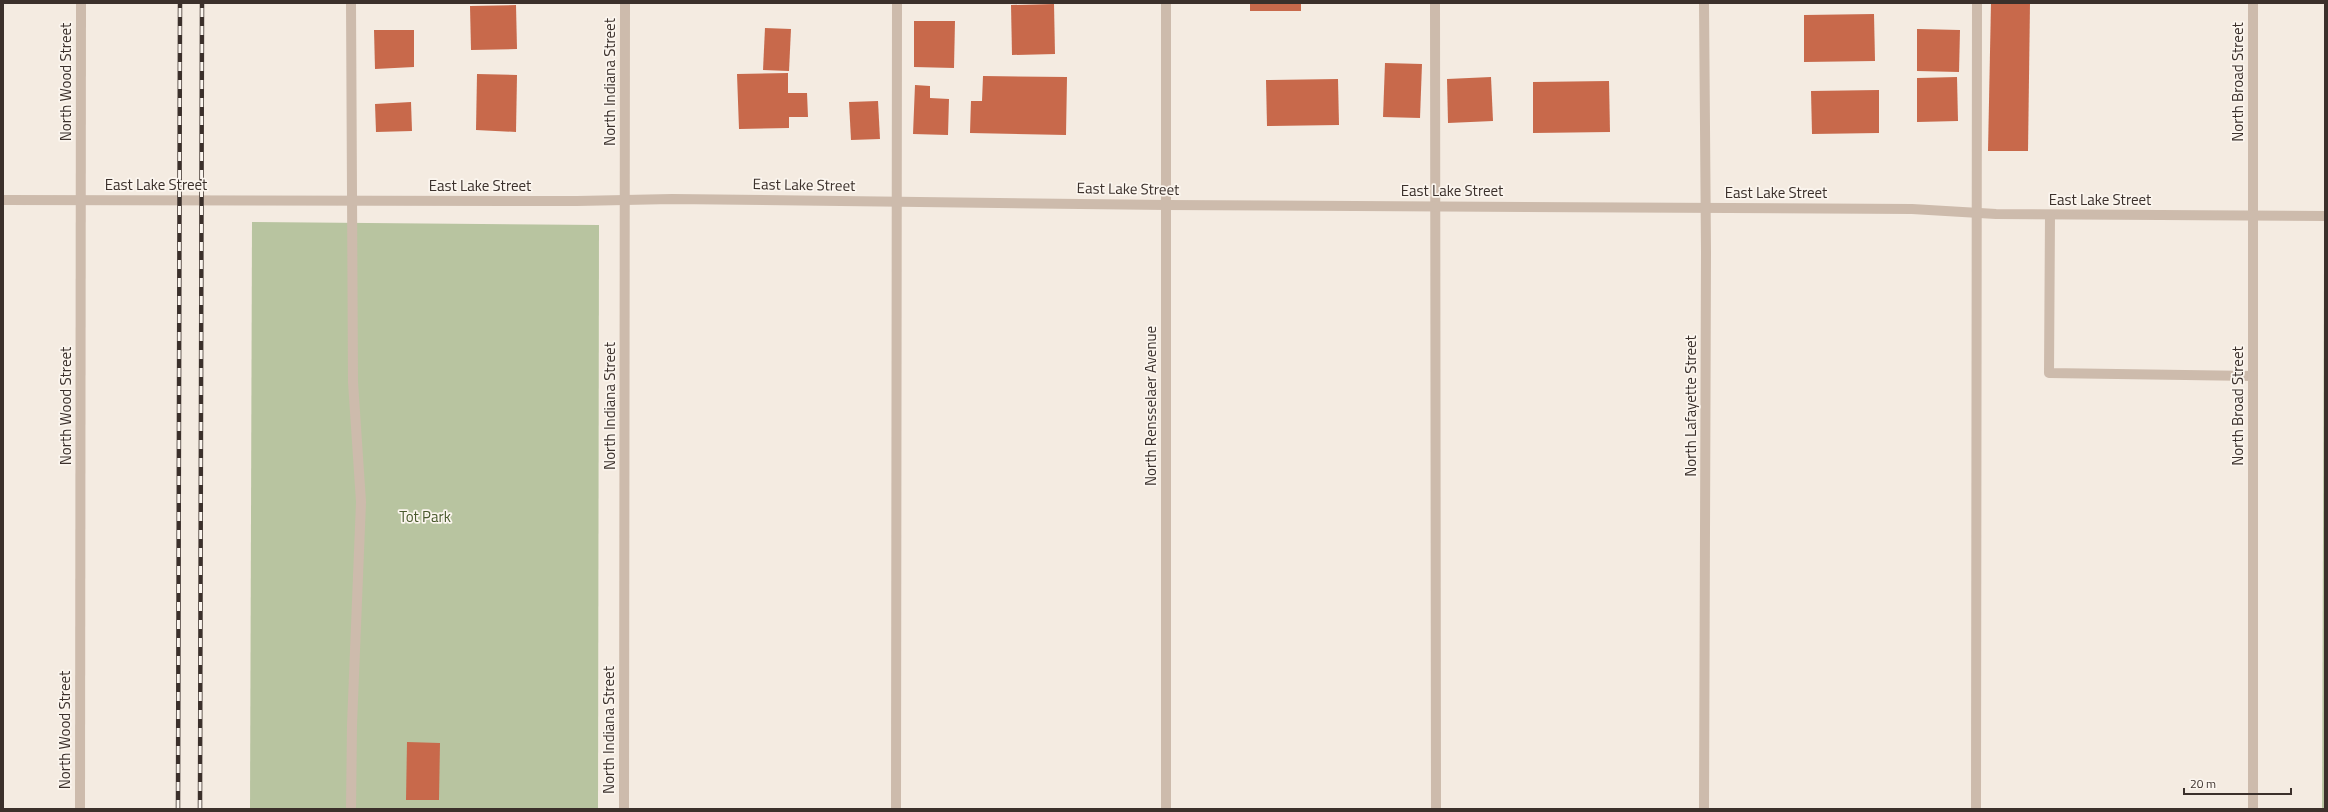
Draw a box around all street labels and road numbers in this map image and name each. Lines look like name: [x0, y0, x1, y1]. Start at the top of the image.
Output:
street label: North Indiana Street: [598, 17, 621, 146]
street label: North Wood Street: [54, 22, 77, 141]
street label: North Broad Street: [2226, 22, 2249, 142]
street label: East Lake Street: [753, 172, 856, 197]
street label: East Lake Street: [105, 173, 208, 196]
street label: East Lake Street: [429, 174, 532, 197]
street label: East Lake Street: [1077, 176, 1180, 201]
street label: East Lake Street: [1401, 179, 1504, 202]
street label: East Lake Street: [1725, 181, 1828, 204]
street label: East Lake Street: [2049, 188, 2152, 211]
street label: North Rensselaer Avenue: [1139, 326, 1162, 486]
street label: North Lafayette Street: [1679, 334, 1702, 477]
street label: North Indiana Street: [598, 341, 621, 470]
street label: North Wood Street: [54, 346, 77, 465]
street label: North Broad Street: [2226, 346, 2249, 466]
street label: North Indiana Street: [597, 665, 620, 794]
street label: North Wood Street: [53, 670, 76, 789]

